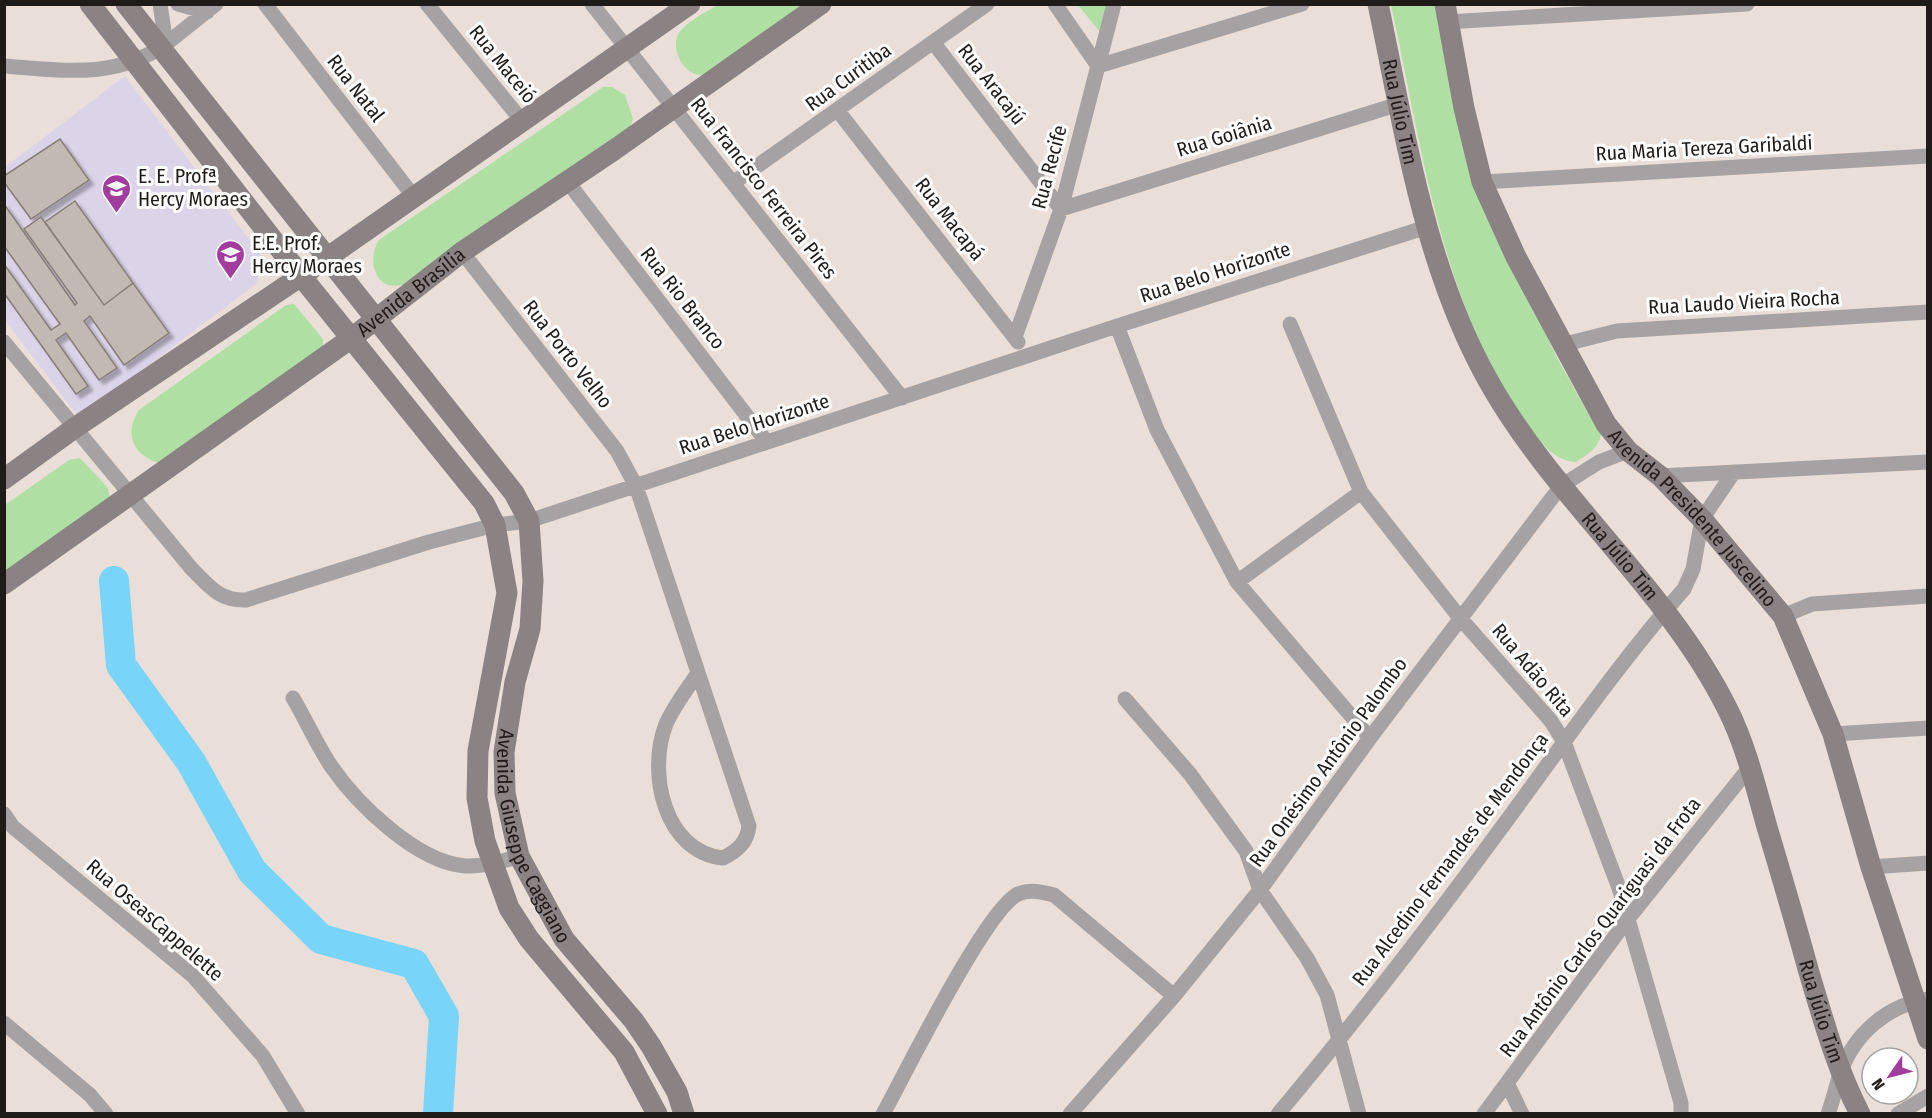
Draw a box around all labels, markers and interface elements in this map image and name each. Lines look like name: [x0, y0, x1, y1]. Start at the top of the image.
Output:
street label: Rua Maceió: [464, 20, 542, 108]
street label: Rua Curitiba: [800, 38, 896, 116]
street label: Rua Aracajú: [953, 39, 1031, 129]
street label: Rua Natal: [322, 49, 390, 127]
street label: Rua Júlio Tim: [1378, 57, 1423, 167]
street label: Rua Francisco Ferreira Pires: [686, 93, 842, 283]
street label: Rua Goiânia: [1174, 110, 1274, 162]
street label: Rua Recife: [1026, 122, 1072, 212]
street label: Rua Maria Tereza Garibaldi: [1595, 130, 1813, 166]
place label: E. E. Profª Hercy Moraes: [138, 164, 248, 211]
school or university icon: E. E. Profª Hercy Moraes: [101, 172, 133, 214]
street label: Rua Macapá: [910, 173, 990, 265]
place label: E.E. Prof. Hercy Moraes: [252, 231, 362, 278]
street label: Rua Belo Horizonte: [1137, 236, 1293, 308]
school or university icon: E.E. Prof. Hercy Moraes: [215, 238, 247, 280]
street label: Avenida Brasília: [352, 242, 470, 342]
street label: Rua Rio Branco: [636, 242, 730, 354]
street label: Rua Laudo Vieira Rocha: [1648, 285, 1840, 319]
street label: Rua Porto Velho: [518, 295, 618, 413]
street label: Rua Belo Horizonte: [676, 388, 832, 460]
street label: Avenida Presidente Juscelino: [1603, 424, 1782, 612]
street label: Rua Júlio Tim: [1577, 507, 1664, 605]
street label: Rua Adão Rita: [1487, 619, 1579, 721]
street label: Rua Onésimo Antônio Palombo: [1244, 653, 1412, 871]
street label: Avenida Giuseppe Caggiano: [492, 727, 576, 947]
street label: Rua Alcedino Fernandes de Mendonça: [1347, 728, 1553, 990]
street label: Rua Antônio Carlos Quariguasi da Frota: [1494, 792, 1706, 1062]
street label: Rua OseasCappelette: [82, 854, 228, 986]
street label: Rua Júlio Tim: [1794, 957, 1849, 1066]
north arrow: [1860, 1046, 1920, 1106]
text: N: [1868, 1075, 1889, 1094]

